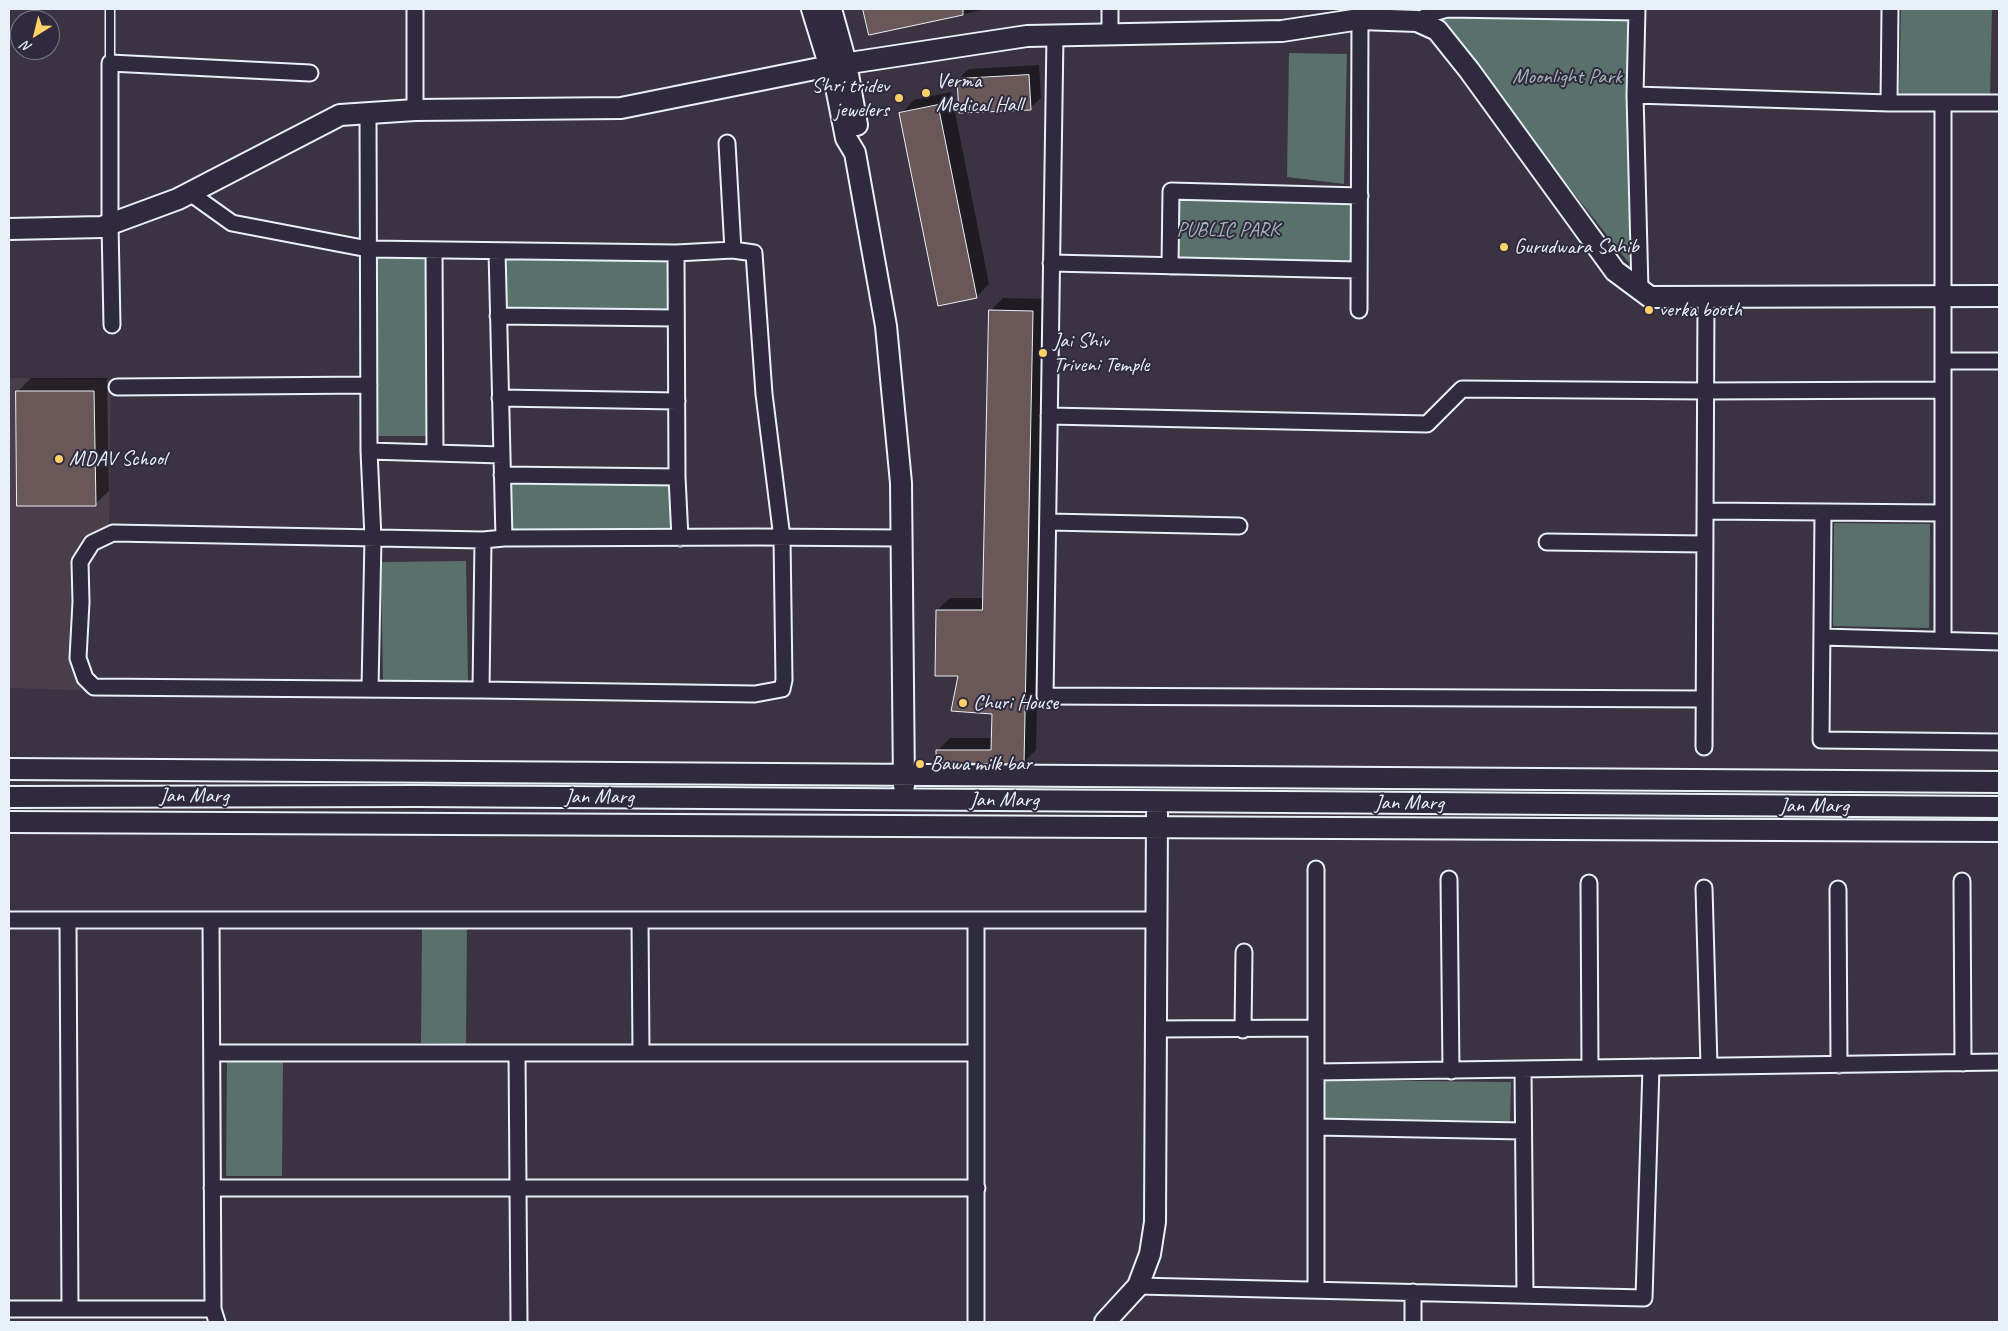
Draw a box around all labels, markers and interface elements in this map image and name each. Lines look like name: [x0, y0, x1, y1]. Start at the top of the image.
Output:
north arrow: [10, 10, 60, 60]
text: N: [18, 37, 35, 56]
park label: Moonlight Park: [1512, 64, 1622, 90]
place label: Verma Medical Hall: [936, 68, 1023, 118]
place label: Shri tridev jewelers: [812, 73, 889, 123]
marker: Verma Medical Hall: [920, 87, 932, 99]
marker: Shri tridev jewelers: [893, 92, 905, 104]
park label: PUBLIC PARK: [1177, 217, 1279, 243]
place label: Gurudwara Sahib: [1514, 234, 1639, 260]
marker: Gurudwara Sahib: [1498, 241, 1510, 253]
place label: verka booth: [1659, 297, 1742, 323]
marker: verka booth: [1643, 304, 1655, 316]
place label: Jai Shiv Triveni Temple: [1053, 328, 1149, 378]
marker: Jai Shiv Triveni Temple: [1037, 347, 1049, 359]
place label: MDAV School: [69, 446, 166, 472]
marker: MDAV School: [53, 453, 65, 465]
place label: Churi House: [973, 690, 1058, 716]
marker: Churi House: [957, 697, 969, 709]
place label: Bawa milk bar: [930, 751, 1032, 777]
marker: Bawa milk bar: [914, 758, 926, 770]
street label: Jan Marg: [159, 783, 229, 809]
street label: Jan Marg: [564, 784, 634, 810]
street label: Jan Marg: [969, 787, 1039, 813]
street label: Jan Marg: [1374, 790, 1444, 816]
street label: Jan Marg: [1779, 793, 1849, 819]

